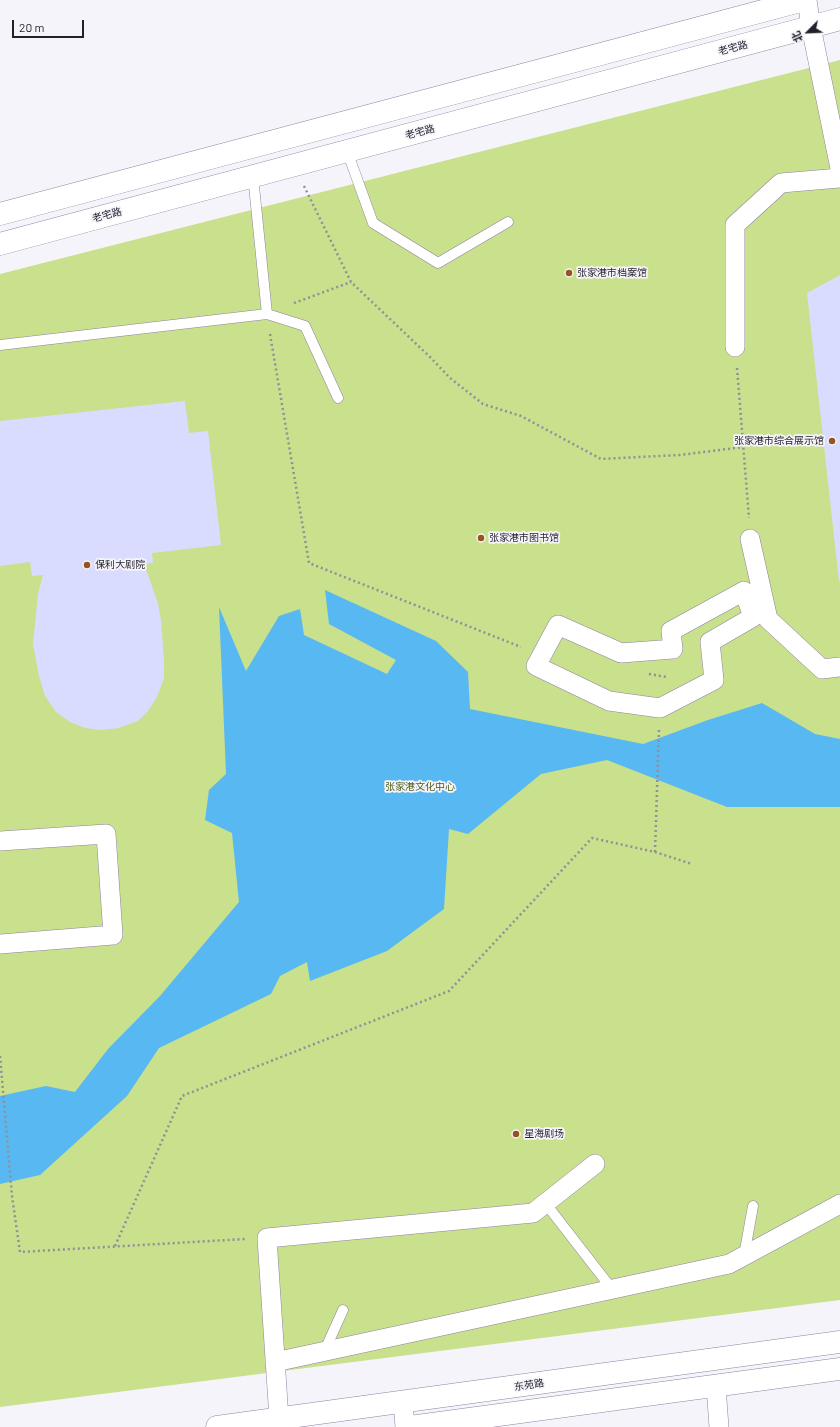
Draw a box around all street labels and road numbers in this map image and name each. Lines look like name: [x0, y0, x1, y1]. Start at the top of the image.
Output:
street label: 老宅路: [717, 38, 749, 58]
street label: 老宅路: [404, 122, 436, 142]
street label: 老宅路: [91, 205, 123, 225]
street label: 东苑路: [513, 1377, 545, 1393]

